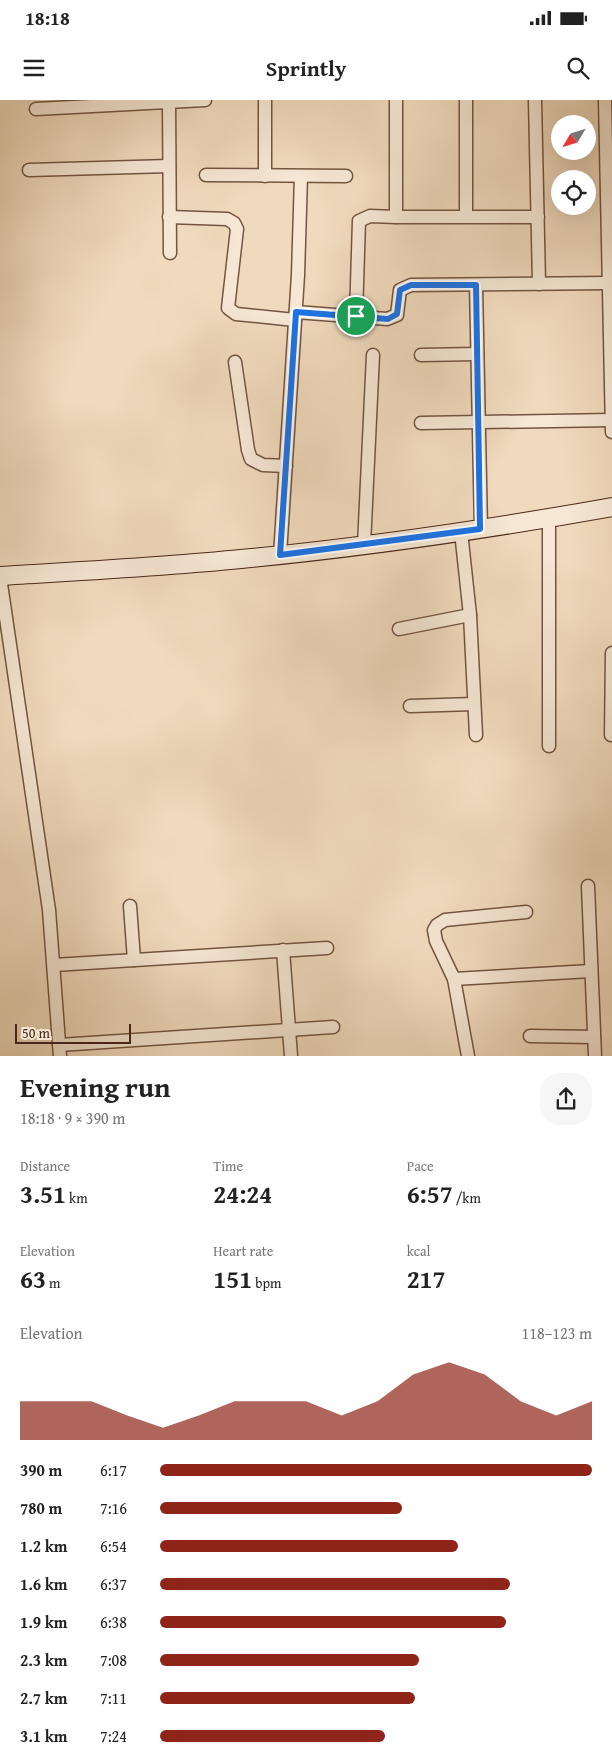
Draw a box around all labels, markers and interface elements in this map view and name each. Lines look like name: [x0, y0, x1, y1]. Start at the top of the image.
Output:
text: 18:18: [25, 4, 70, 32]
text: Sprintly: [266, 52, 346, 84]
icon: menu: [20, 54, 48, 82]
icon: search: [564, 54, 592, 82]
north arrow: [551, 115, 596, 160]
map controls: [551, 115, 596, 215]
button: locate: [551, 170, 596, 215]
pin: [335, 295, 377, 337]
icon: arrive: [342, 302, 370, 330]
scale bar: [15, 1021, 131, 1044]
text: 50 m: [22, 1023, 50, 1043]
text: Evening run: [20, 1066, 171, 1107]
button: share: [540, 1073, 592, 1125]
text: 18:18 · 9 × 390 m: [20, 1106, 125, 1130]
text: Distance: [20, 1156, 70, 1176]
text: Time: [213, 1156, 243, 1176]
text: Pace: [407, 1156, 434, 1176]
text: 3.51: [20, 1176, 66, 1212]
text: 24:24: [213, 1176, 272, 1212]
text: 6:57: [407, 1176, 453, 1212]
text: km: [66, 1188, 88, 1208]
text: /km: [453, 1188, 481, 1208]
text: Elevation: [20, 1241, 75, 1261]
text: Heart rate: [213, 1241, 273, 1261]
text: kcal: [407, 1241, 431, 1261]
text: 63: [20, 1261, 46, 1297]
text: 151: [213, 1261, 252, 1297]
text: 217: [407, 1261, 446, 1297]
text: m: [46, 1273, 60, 1293]
text: bpm: [252, 1273, 282, 1293]
text: Elevation: [20, 1321, 83, 1345]
text: 118–123 m: [522, 1321, 592, 1345]
text: 390 m: [20, 1458, 62, 1482]
text: 6:17: [100, 1458, 127, 1482]
text: 780 m: [20, 1496, 62, 1520]
text: 7:16: [100, 1496, 127, 1520]
text: 1.2 km: [20, 1534, 67, 1558]
text: 6:54: [100, 1534, 127, 1558]
text: 1.6 km: [20, 1572, 67, 1596]
text: 6:37: [100, 1572, 127, 1596]
text: 1.9 km: [20, 1610, 67, 1634]
text: 6:38: [100, 1610, 127, 1634]
text: 2.3 km: [20, 1648, 67, 1672]
text: 7:08: [100, 1648, 127, 1672]
text: 2.7 km: [20, 1686, 67, 1710]
text: 7:11: [100, 1686, 127, 1710]
text: 3.1 km: [20, 1724, 67, 1748]
text: 7:24: [100, 1724, 127, 1748]

